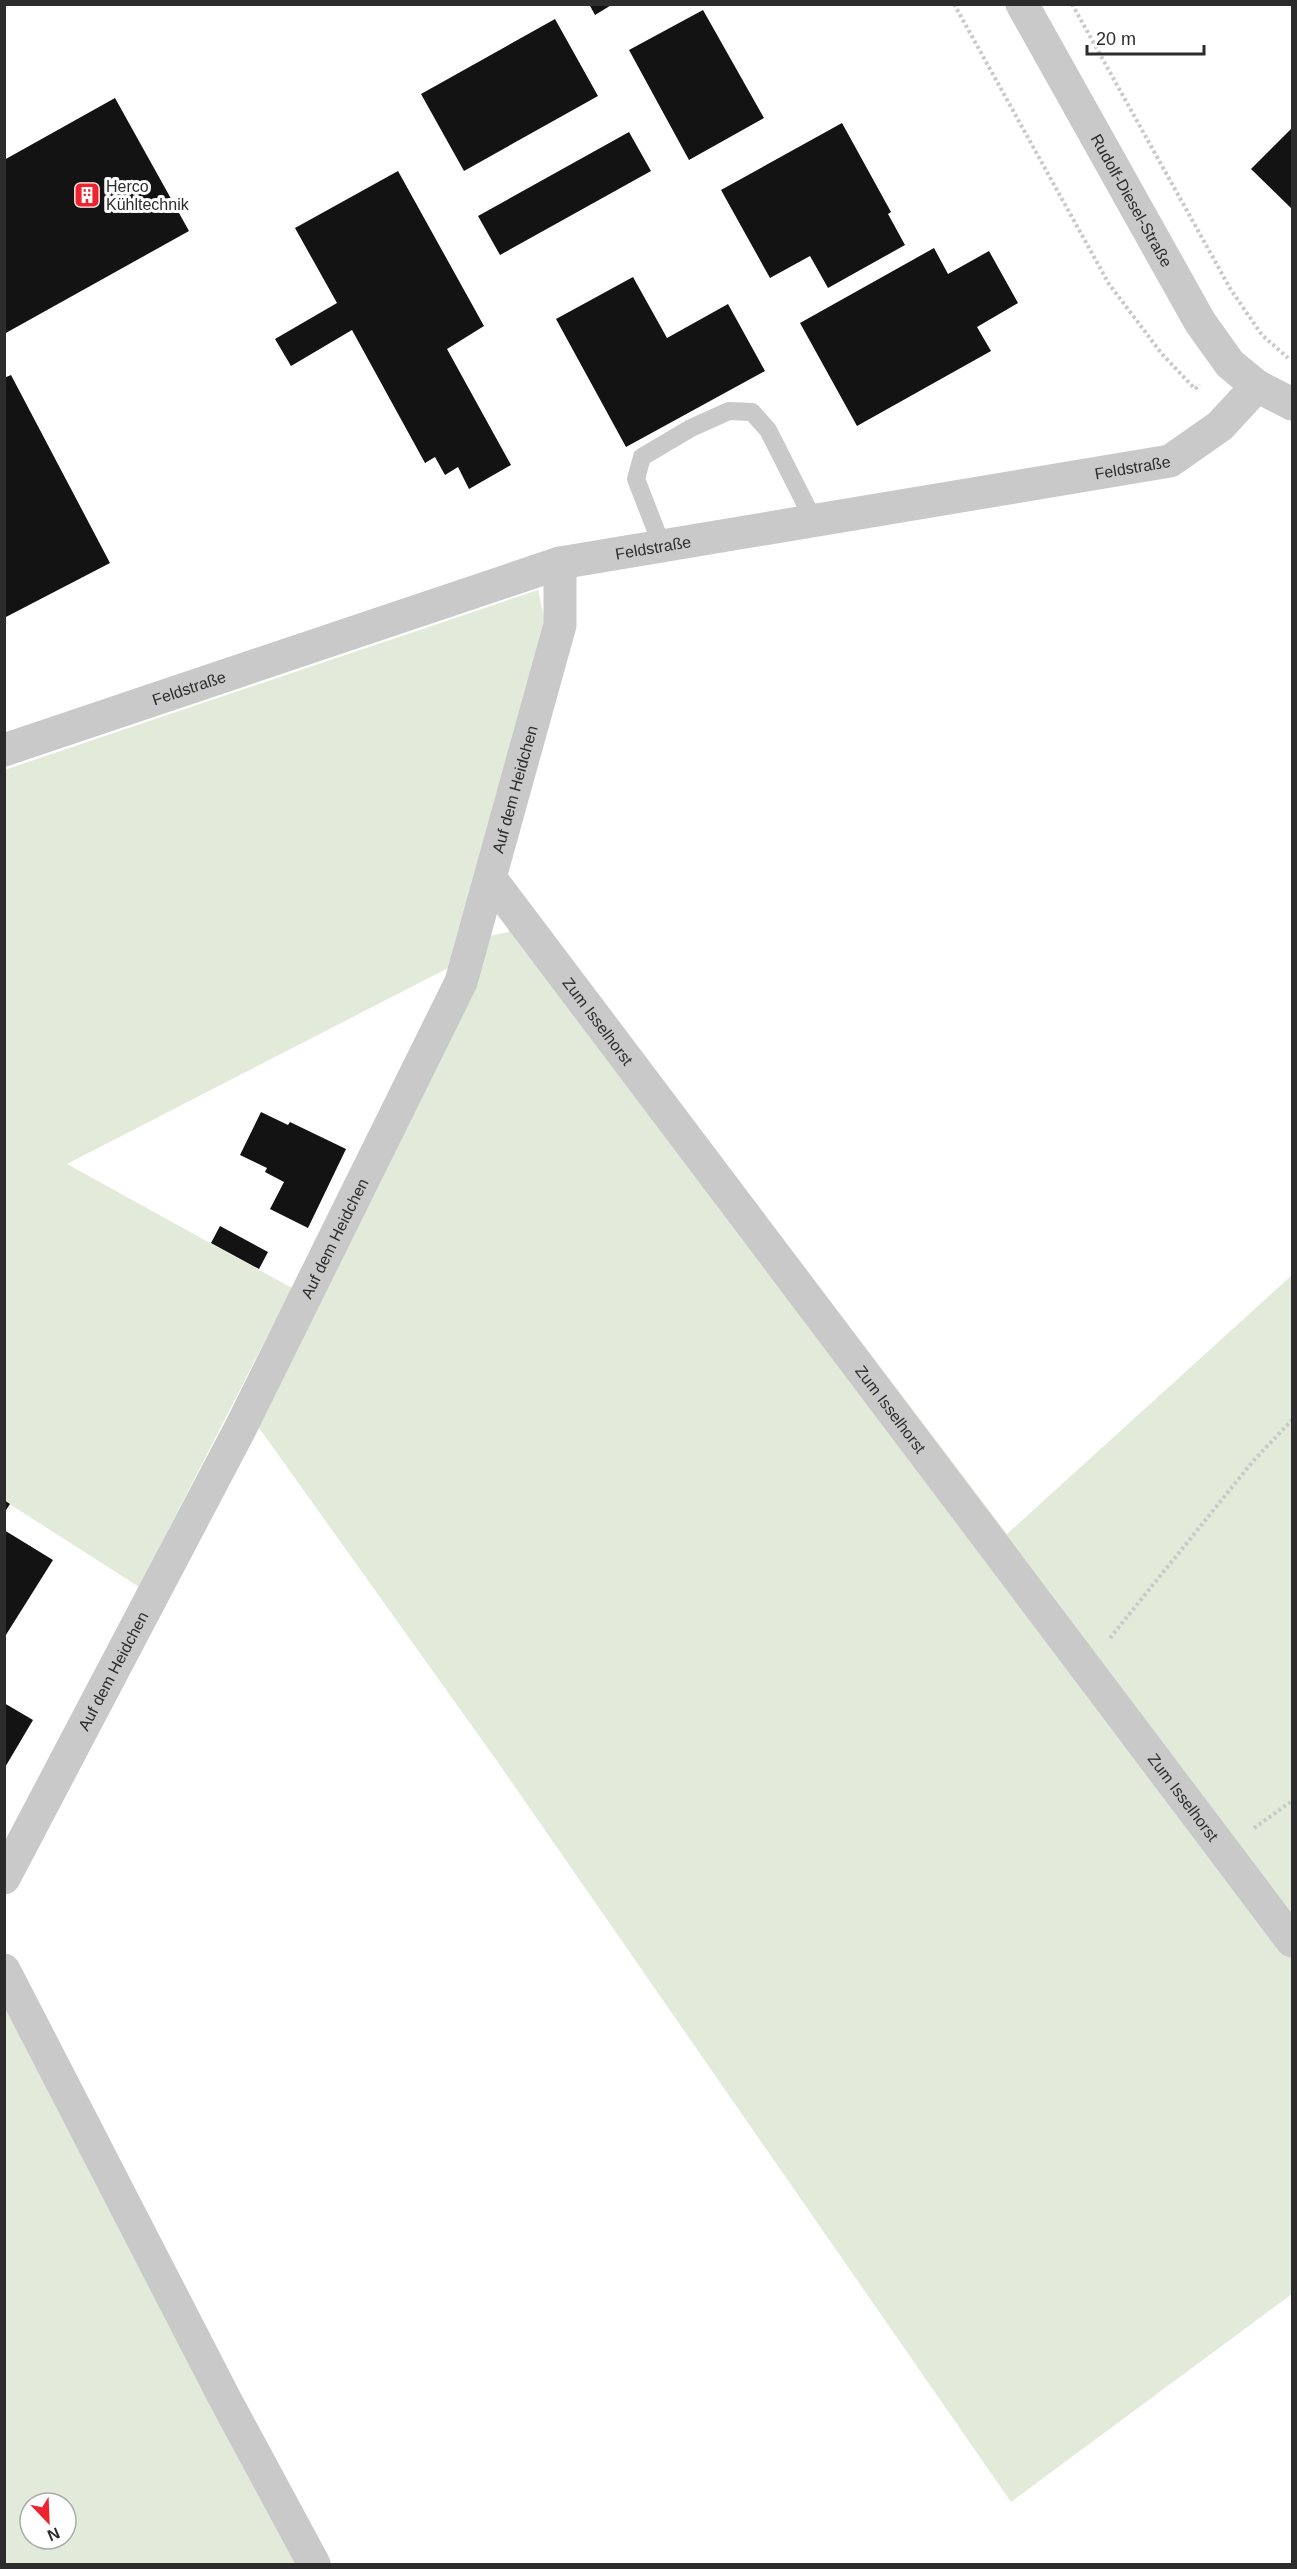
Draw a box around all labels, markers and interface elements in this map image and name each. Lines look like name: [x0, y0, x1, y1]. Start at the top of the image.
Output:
scale bar: [1087, 18, 1204, 56]
text: 20 m: [1096, 29, 1136, 49]
street label: Rudolf-Diesel-Straße: [1088, 131, 1176, 270]
place label: Herco Kühltechnik: [106, 178, 190, 213]
building icon: Herco Kühltechnik: [72, 180, 102, 210]
street label: Feldstraße: [1093, 453, 1172, 482]
street label: Feldstraße: [614, 533, 692, 562]
street label: Feldstraße: [150, 668, 228, 708]
street label: Auf dem Heidchen: [489, 723, 540, 855]
street label: Zum Isselhorst: [560, 974, 637, 1069]
street label: Auf dem Heidchen: [297, 1175, 371, 1301]
street label: Zum Isselhorst: [852, 1362, 930, 1457]
street label: Auf dem Heidchen: [75, 1609, 151, 1733]
street label: Zum Isselhorst: [1145, 1750, 1222, 1845]
north arrow: [18, 2491, 78, 2551]
text: N: [45, 2524, 62, 2544]

